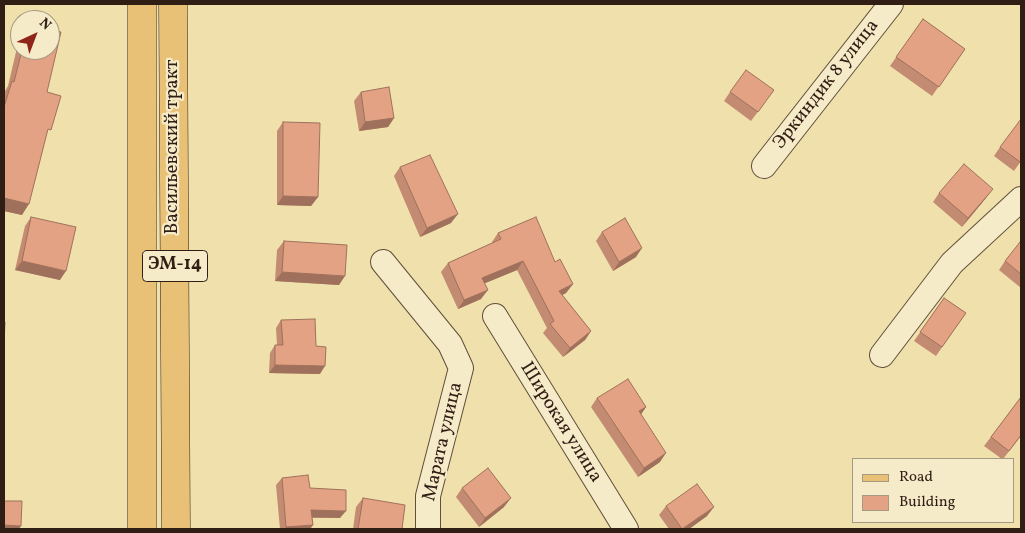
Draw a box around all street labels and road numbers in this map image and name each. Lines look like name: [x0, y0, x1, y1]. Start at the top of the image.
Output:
street label: Эркиндик 8 улица: [769, 16, 885, 154]
street label: Васильевский тракт: [163, 60, 185, 234]
road number: ЭМ-14: [142, 250, 208, 282]
street label: Широкая улица: [514, 358, 606, 488]
street label: Марата улица: [419, 380, 469, 504]

